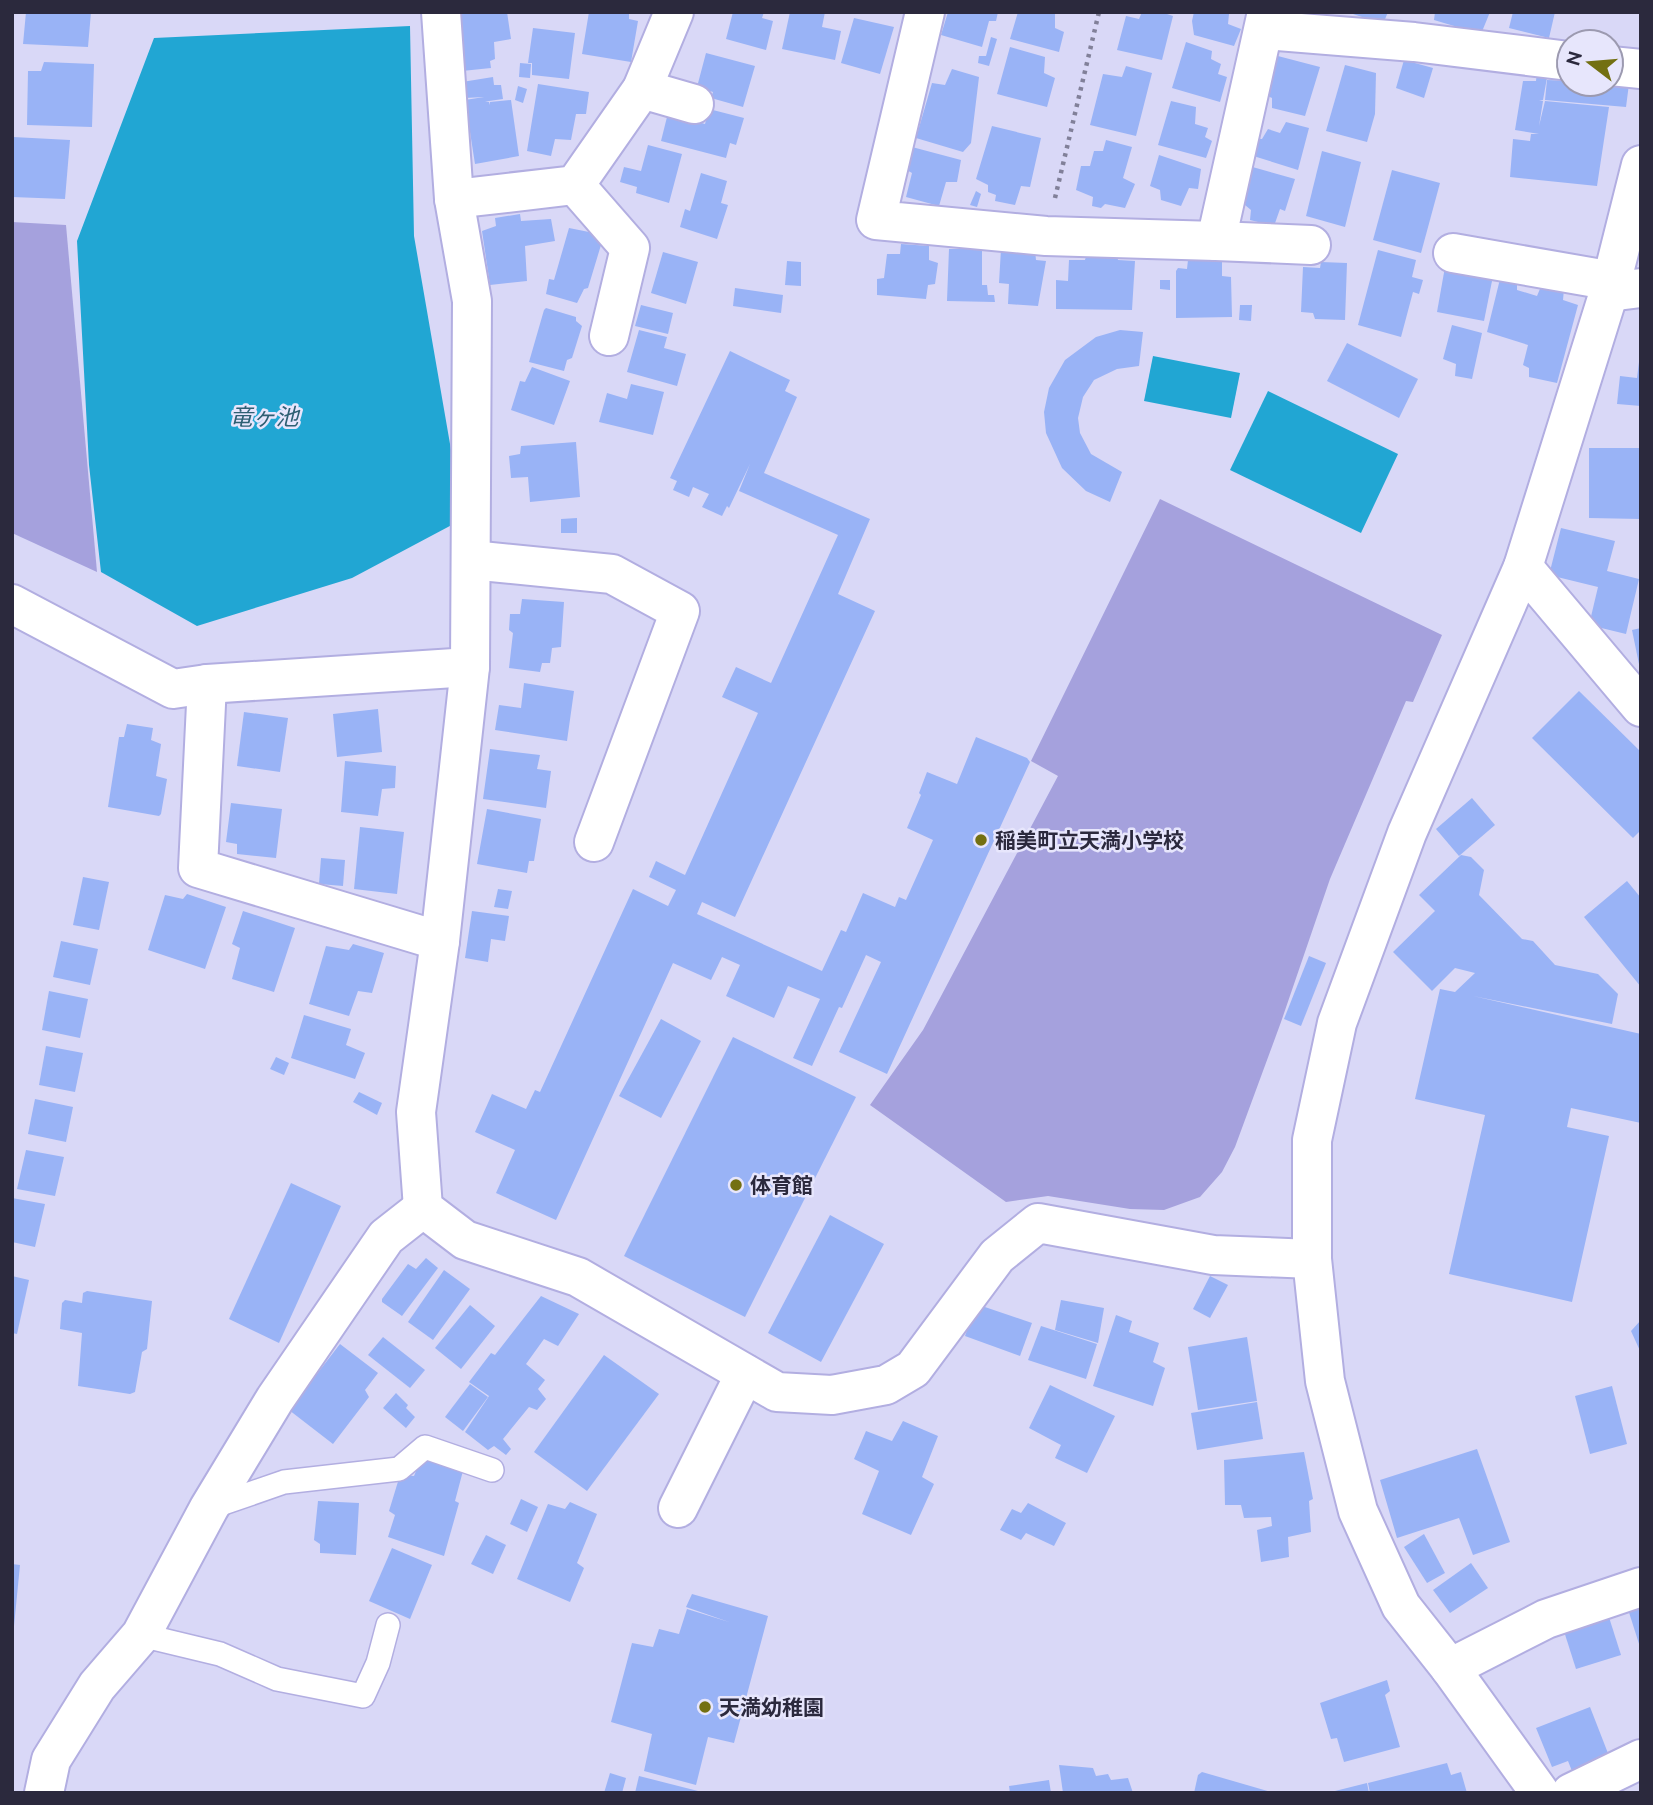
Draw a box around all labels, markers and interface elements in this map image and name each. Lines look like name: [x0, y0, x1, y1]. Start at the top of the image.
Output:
north arrow: [1555, 28, 1625, 98]
text: N: [1561, 48, 1586, 68]
water label: 竜ヶ池: [230, 404, 301, 429]
place label: 稲美町立天満小学校: [995, 828, 1184, 852]
marker: 稲美町立天満小学校: [973, 832, 989, 848]
place label: 体育館: [750, 1173, 813, 1197]
marker: 体育館: [728, 1177, 744, 1193]
place label: 天満幼稚園: [719, 1695, 824, 1719]
marker: 天満幼稚園: [697, 1699, 713, 1715]

